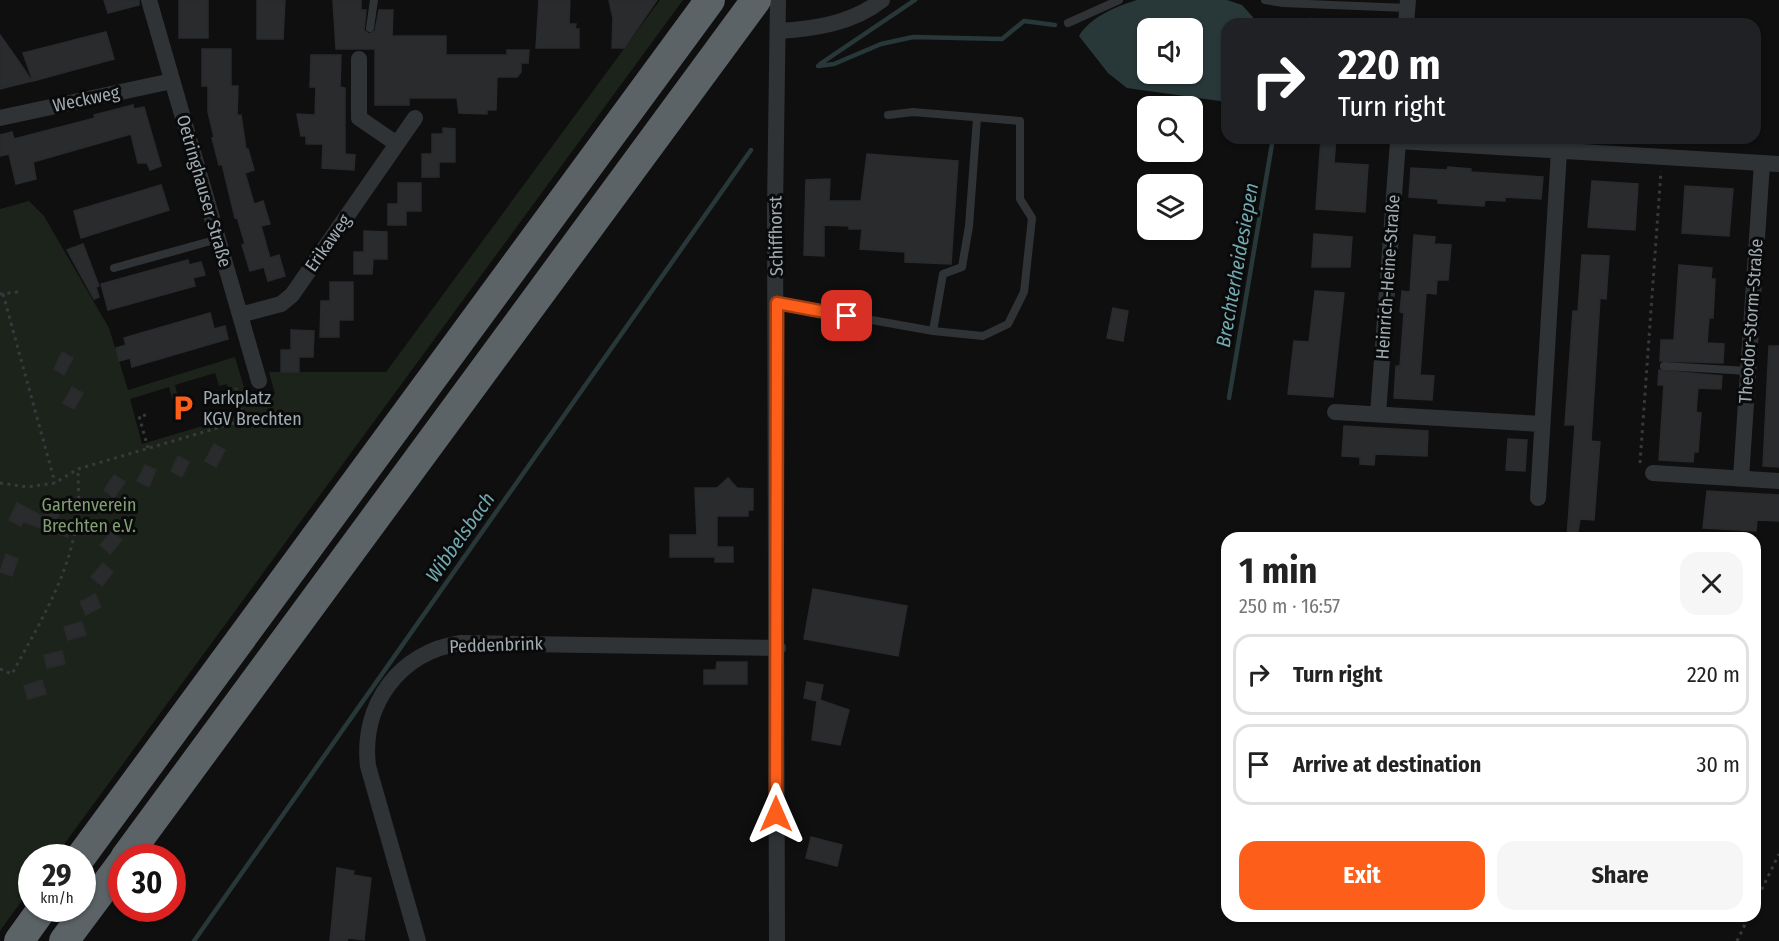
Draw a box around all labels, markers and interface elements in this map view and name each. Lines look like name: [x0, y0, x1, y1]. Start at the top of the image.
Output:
map controls: [1137, 18, 1203, 240]
button: sound: [1137, 18, 1203, 84]
text: 220 m: [1338, 40, 1441, 90]
icon: right: [1239, 42, 1317, 120]
street label: Weckweg: [51, 81, 122, 117]
text: Turn right: [1338, 91, 1446, 123]
button: search: [1137, 96, 1203, 162]
street label: Oetringhauser Straße: [172, 112, 236, 270]
button: layers: [1137, 174, 1203, 240]
water label: Brechterheidesiepen: [1211, 181, 1263, 349]
street label: Heinrich-Heine-Straße: [1371, 194, 1405, 360]
street label: Schiffhorst: [764, 196, 788, 276]
street label: Erikaweg: [300, 210, 356, 276]
street label: Theodor-Storm-Straße: [1734, 238, 1768, 404]
pin: [821, 290, 872, 341]
icon: arrive: [830, 299, 863, 332]
place label: Parkplatz KGV Brechten: [203, 387, 302, 430]
parking icon: Parkplatz KGV Brechten: [168, 393, 198, 423]
water label: Wibbelsbach: [420, 487, 500, 587]
park label: Gartenverein Brechten e.V.: [42, 494, 136, 537]
text: 1 min: [1239, 549, 1317, 593]
button: close: [1680, 552, 1743, 615]
text: 250 m · 16:57: [1239, 594, 1340, 618]
street label: Peddenbrink: [449, 632, 544, 658]
icon: right: [1242, 658, 1275, 691]
text: Turn right: [1293, 661, 1382, 688]
text: 220 m: [1687, 661, 1740, 688]
icon: arrive: [1242, 748, 1275, 781]
text: Arrive at destination: [1293, 751, 1481, 778]
text: 30 m: [1697, 751, 1740, 778]
position arrow: [744, 782, 808, 846]
button: Exit: [1239, 841, 1485, 910]
button: Share: [1497, 841, 1743, 910]
speed limit sign: 30: [108, 844, 186, 922]
text: 29: [42, 858, 72, 894]
text: km/h: [40, 889, 74, 907]

